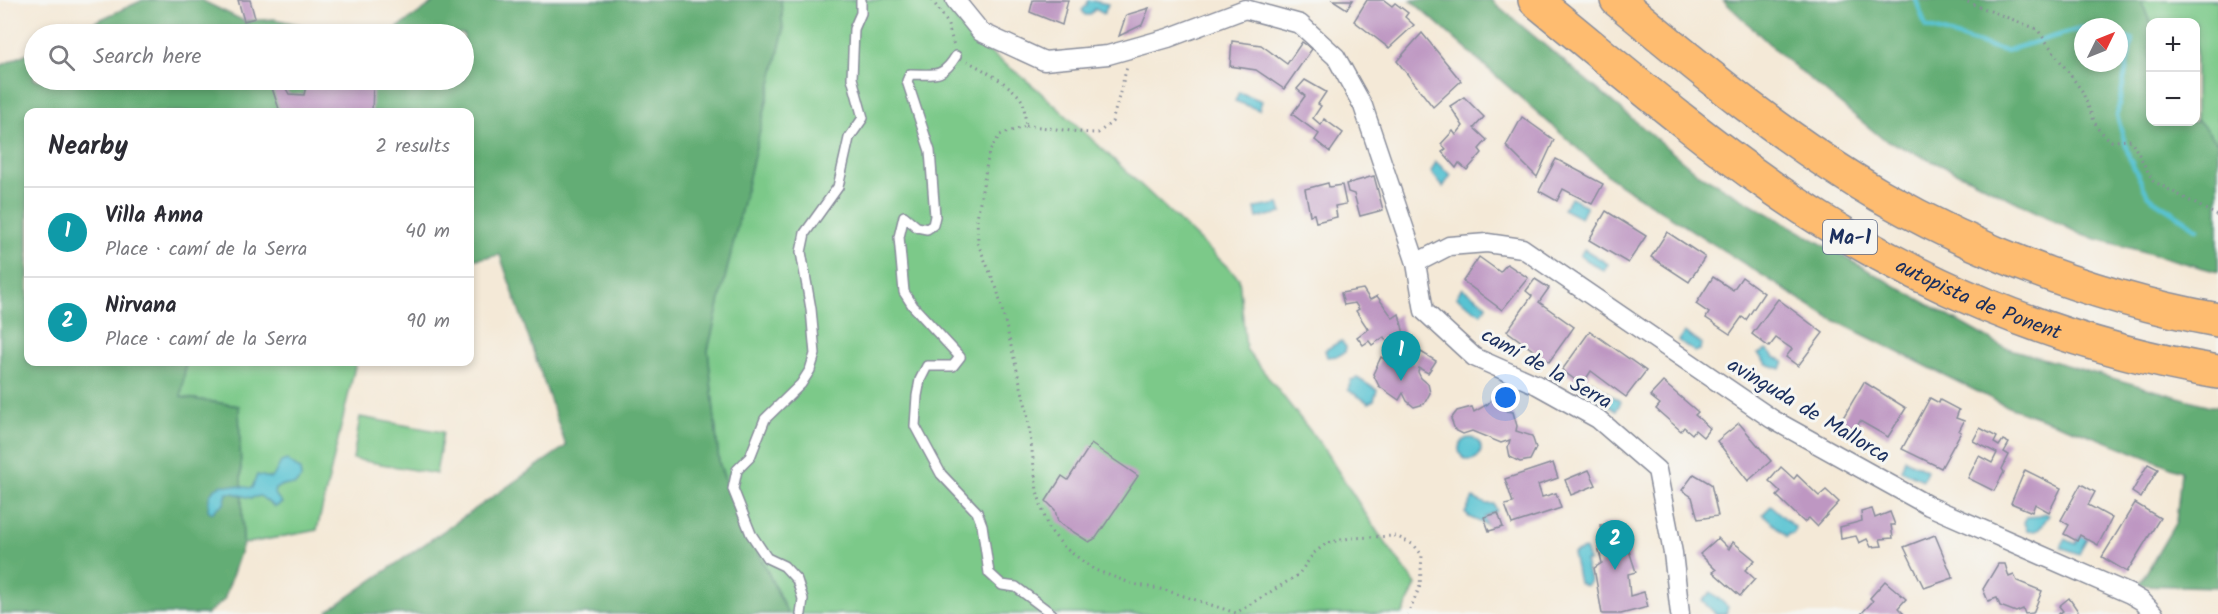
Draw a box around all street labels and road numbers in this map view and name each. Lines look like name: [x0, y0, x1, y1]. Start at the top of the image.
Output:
road number: Ma-1: [1823, 220, 1877, 254]
street label: autopista de Ponent: [1889, 250, 2066, 350]
street label: camí de la Serra: [1475, 320, 1618, 419]
street label: avinguda de Mallorca: [1721, 350, 1896, 473]

